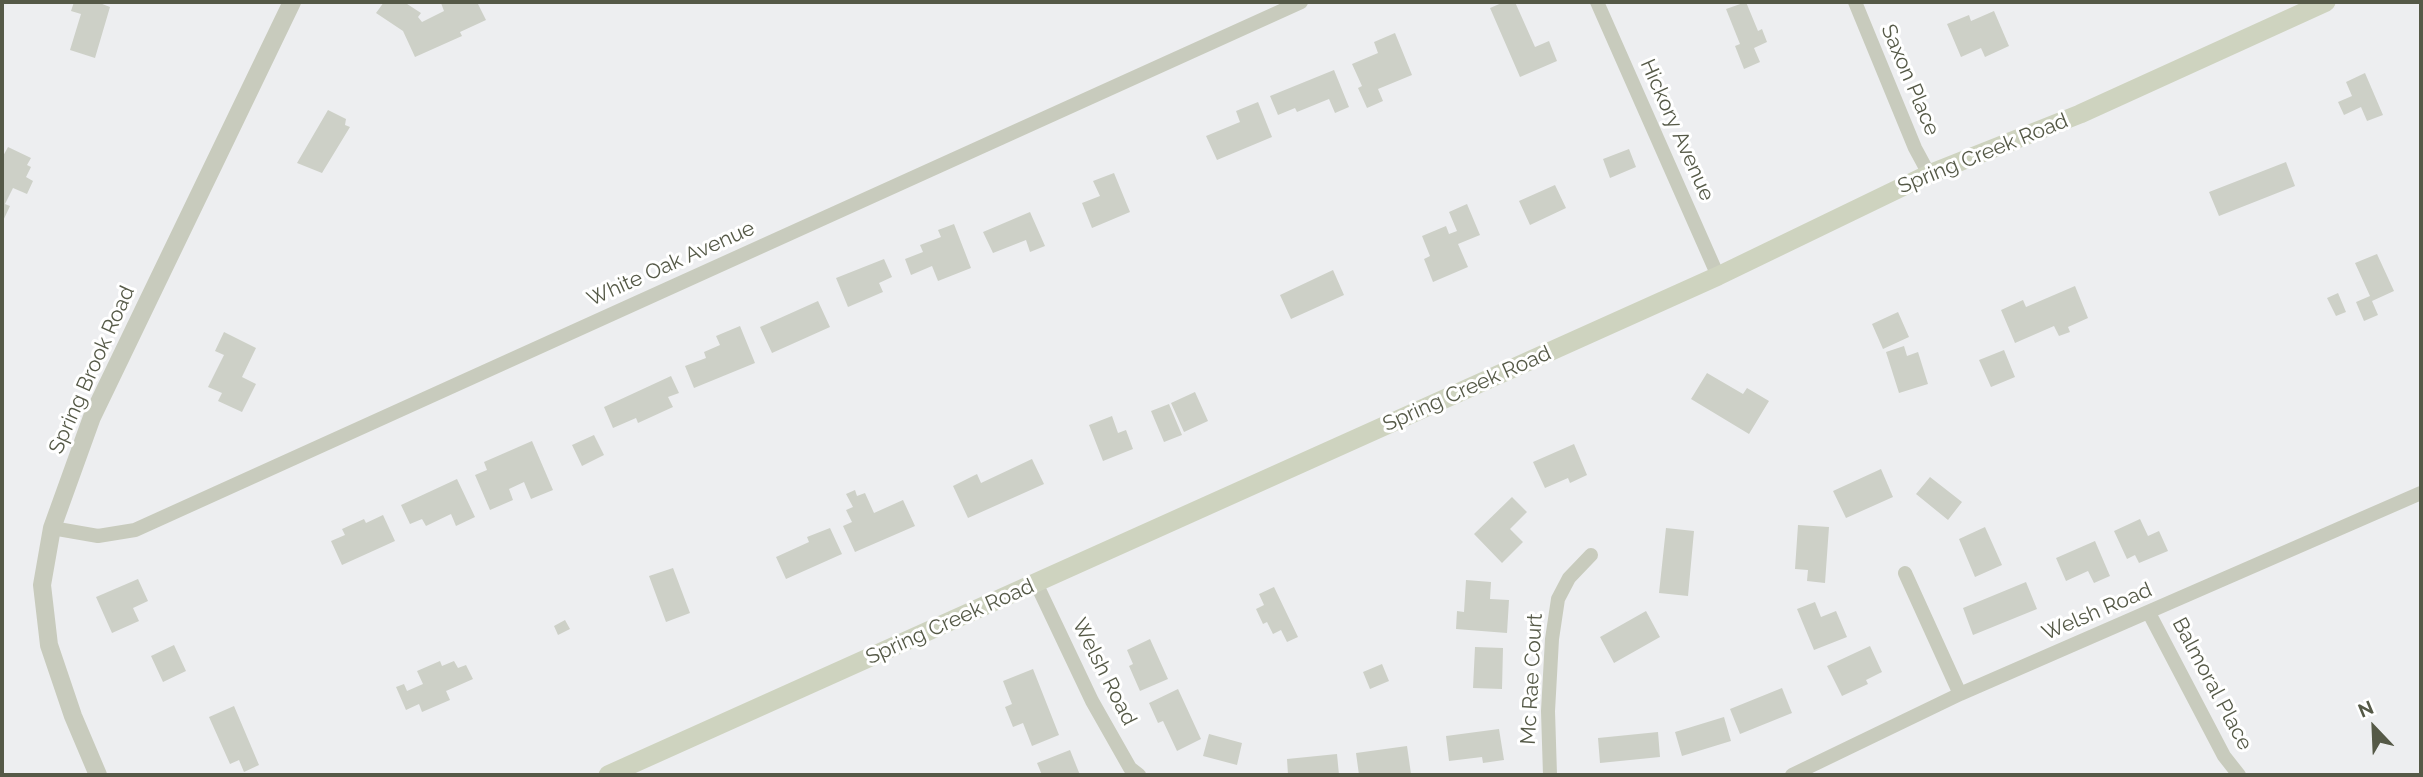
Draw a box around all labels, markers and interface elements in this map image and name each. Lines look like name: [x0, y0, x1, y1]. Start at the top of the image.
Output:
street label: Saxon Place: [1875, 21, 1945, 139]
street label: Hickory Avenue: [1634, 55, 1720, 205]
street label: Spring Creek Road: [1894, 108, 2072, 200]
street label: White Oak Avenue: [583, 216, 759, 312]
street label: Spring Brook Road: [44, 282, 140, 458]
street label: Spring Creek Road: [1379, 341, 1555, 437]
street label: Spring Creek Road: [862, 574, 1038, 670]
street label: Welsh Road: [2038, 578, 2156, 646]
street label: Mc Rae Court: [1516, 613, 1548, 745]
street label: Balmoral Place: [2166, 613, 2258, 755]
street label: Welsh Road: [1066, 614, 1142, 730]
north arrow: [2339, 693, 2409, 763]
text: N: [2355, 696, 2377, 722]

